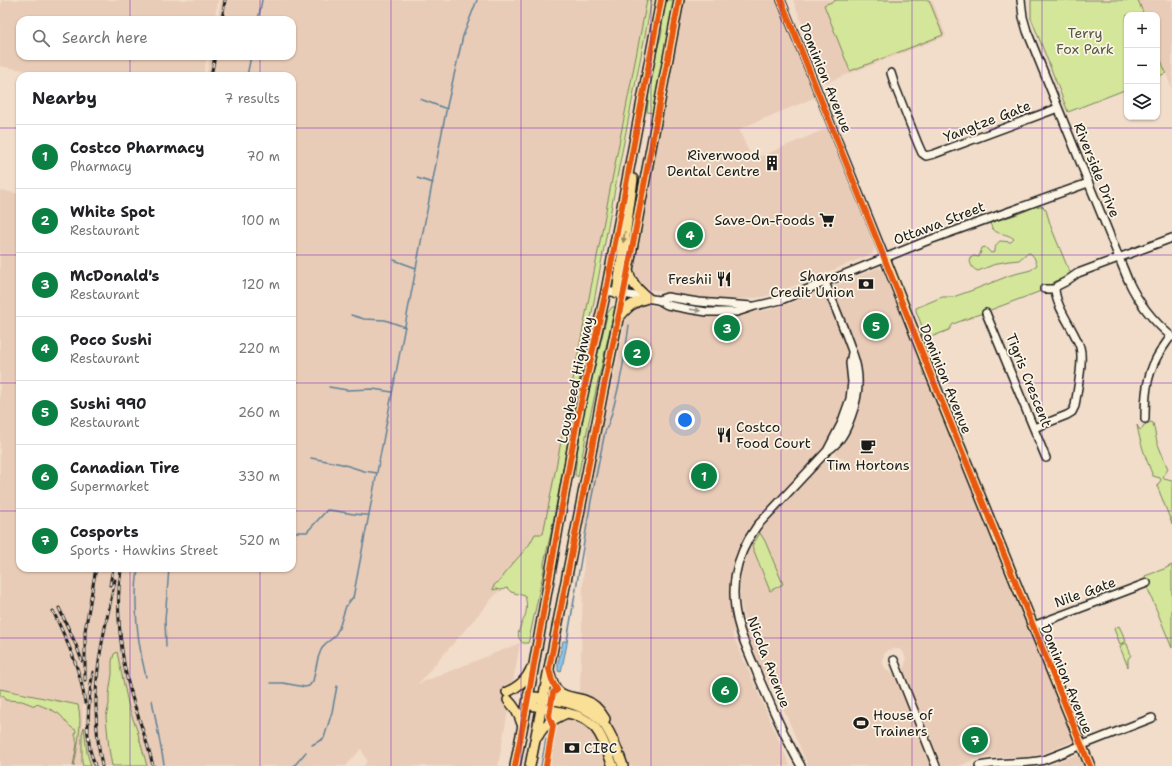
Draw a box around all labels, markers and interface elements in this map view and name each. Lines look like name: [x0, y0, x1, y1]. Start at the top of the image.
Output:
map controls: [1124, 12, 1160, 120]
button: +: [1124, 12, 1160, 48]
search box: [16, 16, 296, 60]
street label: Dominion Avenue: [796, 21, 856, 136]
park label: Terry Fox Park: [1056, 24, 1114, 58]
icon: search: [30, 27, 52, 49]
text: Search here: [62, 28, 148, 48]
button: −: [1124, 48, 1160, 84]
button: layers: [1124, 84, 1160, 120]
text: Nearby: [32, 87, 97, 109]
text: 7 results: [224, 90, 280, 107]
street label: Yangtze Gate: [941, 96, 1033, 146]
street label: Riverside Drive: [1070, 120, 1124, 220]
text: Costco Pharmacy: [70, 138, 204, 158]
place label: Riverwood Dental Centre: [667, 146, 760, 180]
text: 1: [42, 148, 48, 165]
text: 70 m: [246, 148, 280, 165]
building icon: Riverwood Dental Centre: [763, 154, 781, 172]
text: Pharmacy: [70, 158, 132, 175]
street label: Ottawa Street: [891, 197, 987, 249]
text: White Spot: [70, 202, 155, 222]
place label: Save-On-Foods: [714, 211, 815, 229]
supermarket icon: Save-On-Foods: [818, 211, 836, 229]
text: 2: [40, 212, 50, 229]
text: 100 m: [241, 212, 280, 229]
pin: 4: [677, 220, 703, 250]
text: Restaurant: [70, 222, 140, 239]
one-way arrow: [621, 231, 627, 243]
text: McDonald's: [70, 266, 160, 286]
place label: Sharons Credit Union: [770, 267, 854, 301]
place label: Freshii: [668, 270, 712, 288]
restaurant icon: Freshii: [715, 270, 733, 288]
bank icon: Sharons Credit Union: [857, 275, 875, 293]
text: 3: [40, 276, 50, 293]
text: 120 m: [242, 276, 280, 293]
text: Restaurant: [70, 286, 140, 303]
one-way arrow: [689, 307, 701, 313]
pin: 5: [863, 311, 889, 341]
pin: 3: [714, 313, 740, 343]
street label: Lougheed Highway: [553, 315, 597, 445]
street label: Dominion Avenue: [916, 322, 976, 437]
text: Poco Sushi: [70, 330, 152, 350]
street label: Tigris Crescent: [1002, 330, 1056, 430]
pin: 2: [624, 338, 650, 368]
text: 4: [40, 340, 50, 357]
text: 220 m: [238, 340, 280, 357]
text: Restaurant: [70, 350, 140, 367]
text: Sushi 990: [70, 394, 147, 414]
text: 5: [41, 404, 49, 421]
text: 260 m: [238, 404, 280, 421]
your location: [675, 410, 695, 430]
text: Restaurant: [70, 414, 140, 431]
place label: Costco Food Court: [736, 418, 811, 452]
restaurant icon: Costco Food Court: [715, 426, 733, 444]
cafe icon: Tim Hortons: [859, 437, 877, 455]
place label: Tim Hortons: [826, 456, 910, 474]
text: Canadian Tire: [70, 458, 180, 478]
pin: 1: [691, 461, 717, 491]
text: 6: [40, 468, 50, 485]
text: 330 m: [238, 468, 280, 485]
text: Supermarket: [70, 478, 149, 495]
text: Cosports: [70, 522, 139, 542]
text: 7: [40, 532, 50, 549]
text: 520 m: [239, 532, 280, 549]
text: Sports · Hawkins Street: [70, 542, 218, 559]
street label: Nile Gate: [1052, 573, 1118, 611]
street label: Nicola Avenue: [743, 614, 795, 710]
street label: Dominion Avenue: [1037, 622, 1097, 737]
pin: 6: [712, 675, 738, 705]
place label: House of Trainers: [873, 706, 933, 740]
sports icon: House of Trainers: [852, 714, 870, 732]
pin: 7: [962, 725, 988, 755]
bank icon: CIBC: [563, 739, 581, 757]
place label: CIBC: [584, 739, 617, 757]

